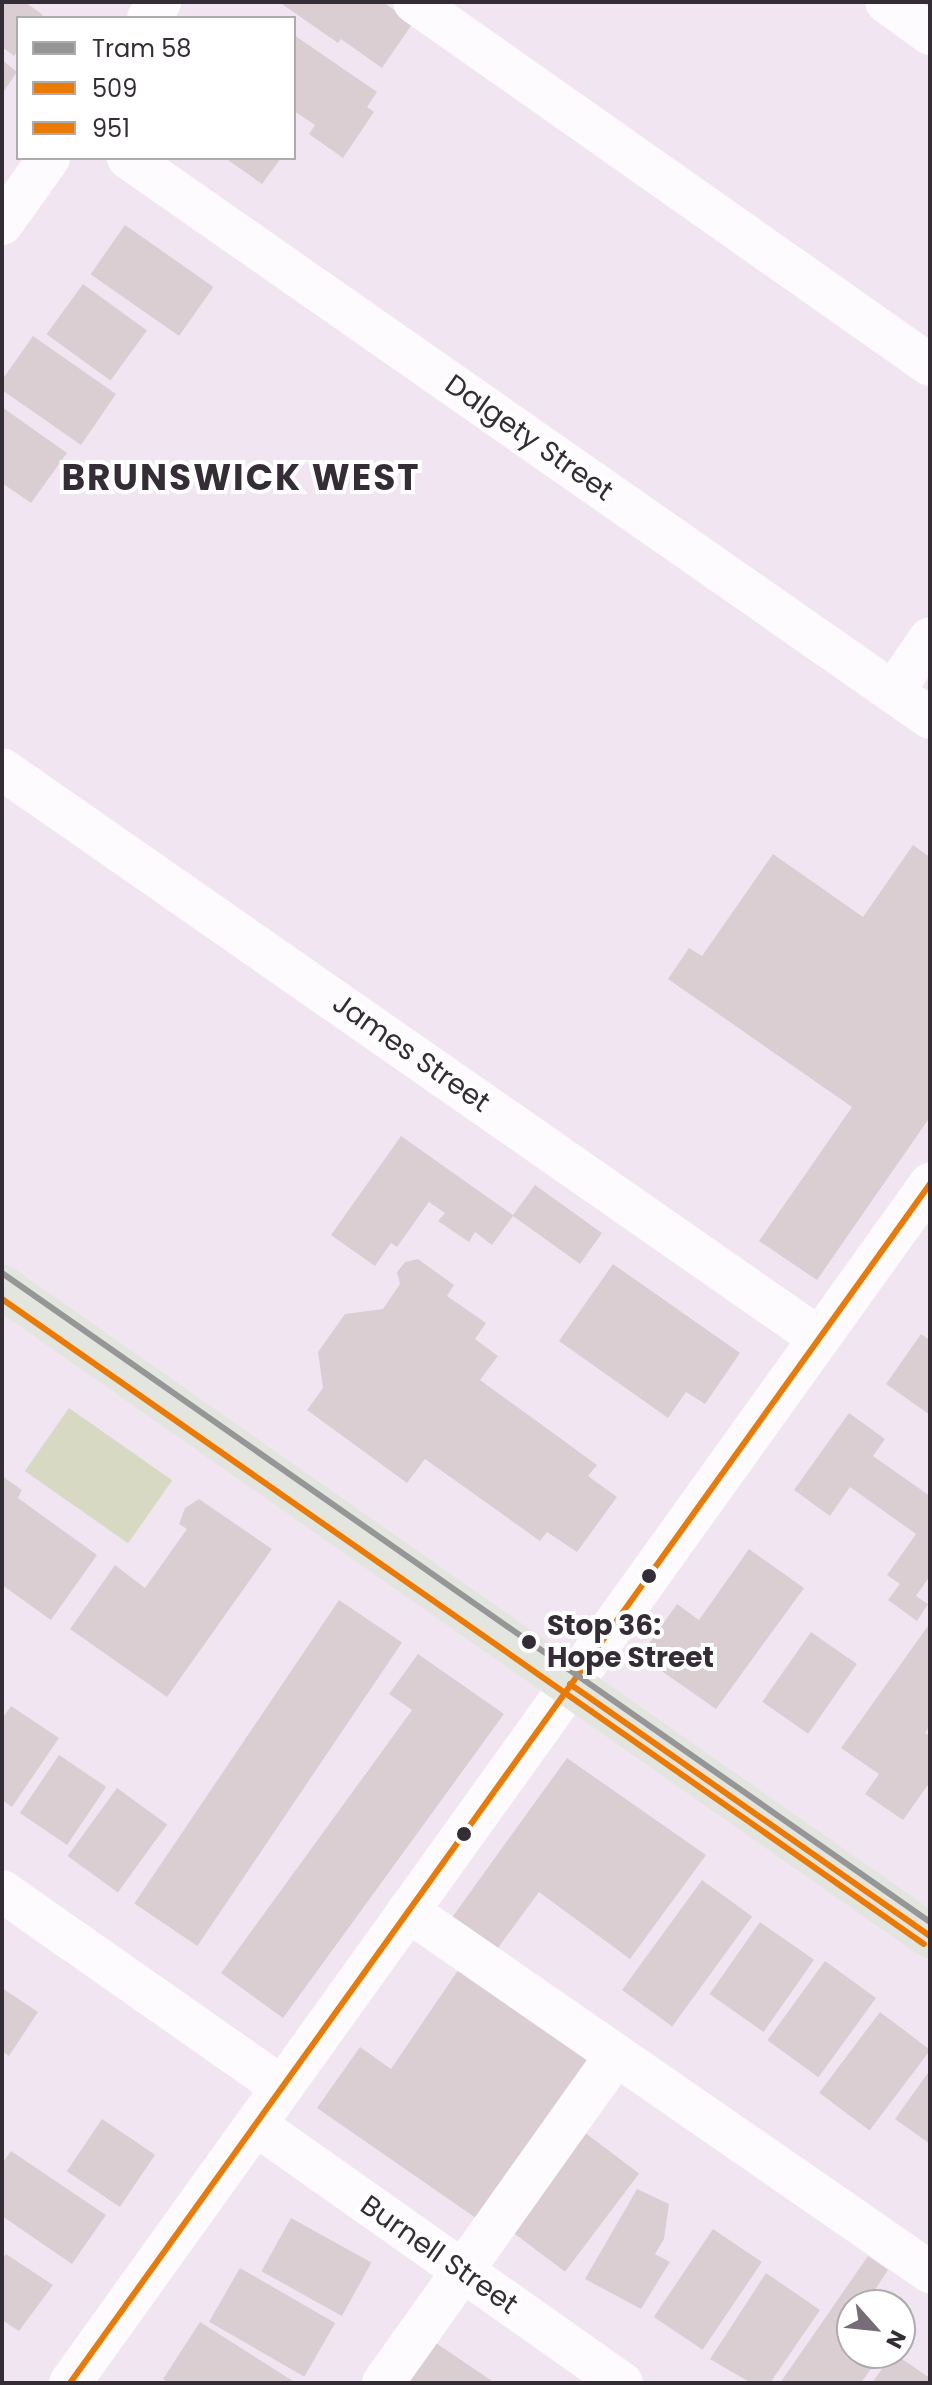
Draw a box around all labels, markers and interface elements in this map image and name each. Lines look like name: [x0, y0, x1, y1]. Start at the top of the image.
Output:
legend: [16, 16, 296, 160]
text: Tram 58: [92, 32, 192, 65]
text: 509: [92, 72, 137, 105]
text: 951: [92, 112, 130, 145]
street label: Dalgety Street: [439, 368, 619, 508]
district label: BRUNSWICK WEST: [61, 456, 421, 500]
street label: James Street: [326, 986, 496, 1120]
unlabelled marker: [641, 1568, 657, 1584]
place label: Stop 36: Hope Street: [547, 1609, 714, 1675]
marker: Stop 36: Hope Street: [518, 1631, 540, 1653]
unlabelled marker: [456, 1826, 472, 1842]
street label: Burnell Street: [354, 2188, 524, 2322]
north arrow: [836, 2289, 916, 2369]
text: N: [878, 2325, 914, 2354]

